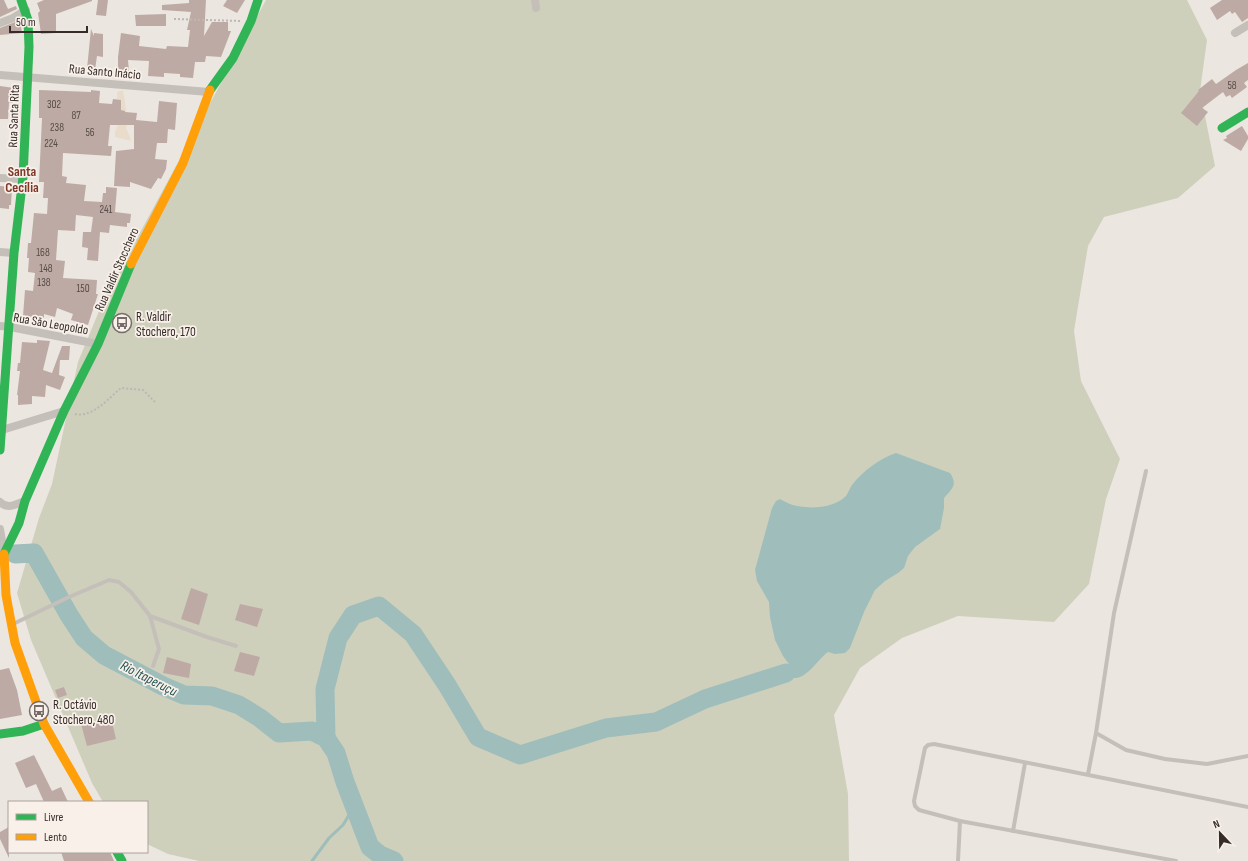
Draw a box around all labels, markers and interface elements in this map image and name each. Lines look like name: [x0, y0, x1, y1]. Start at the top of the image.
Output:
scale bar: [10, 8, 87, 34]
text: 50 m: [16, 15, 36, 30]
street label: Rua Santo Inácio: [68, 61, 142, 83]
house number: 58: [1227, 79, 1237, 92]
street label: Rua Santa Rita: [5, 84, 23, 148]
house number: 302: [47, 98, 61, 111]
house number: 87: [71, 109, 81, 122]
house number: 238: [50, 121, 64, 134]
house number: 56: [85, 126, 95, 139]
house number: 224: [44, 137, 58, 150]
district label: Santa Cecília: [5, 163, 39, 196]
house number: 241: [100, 203, 113, 216]
street label: Rua Valdir Stocchero: [91, 225, 143, 314]
house number: 168: [36, 246, 50, 259]
house number: 148: [39, 262, 53, 275]
house number: 138: [37, 276, 51, 289]
house number: 150: [76, 282, 90, 295]
place label: R. Valdir Stochero, 170: [136, 309, 196, 340]
street label: Rua São Leopoldo: [12, 310, 90, 338]
bus stop icon: R. Valdir Stochero, 170: [111, 312, 133, 334]
water label: Rio Itaperuçu: [118, 657, 180, 700]
place label: R. Octávio Stochero, 480: [53, 697, 114, 728]
bus stop icon: R. Octávio Stochero, 480: [28, 700, 50, 722]
legend: [8, 801, 148, 853]
text: Livre: [44, 810, 64, 825]
north arrow: [1200, 813, 1240, 853]
text: N: [1211, 817, 1222, 831]
text: Lento: [44, 830, 67, 845]

